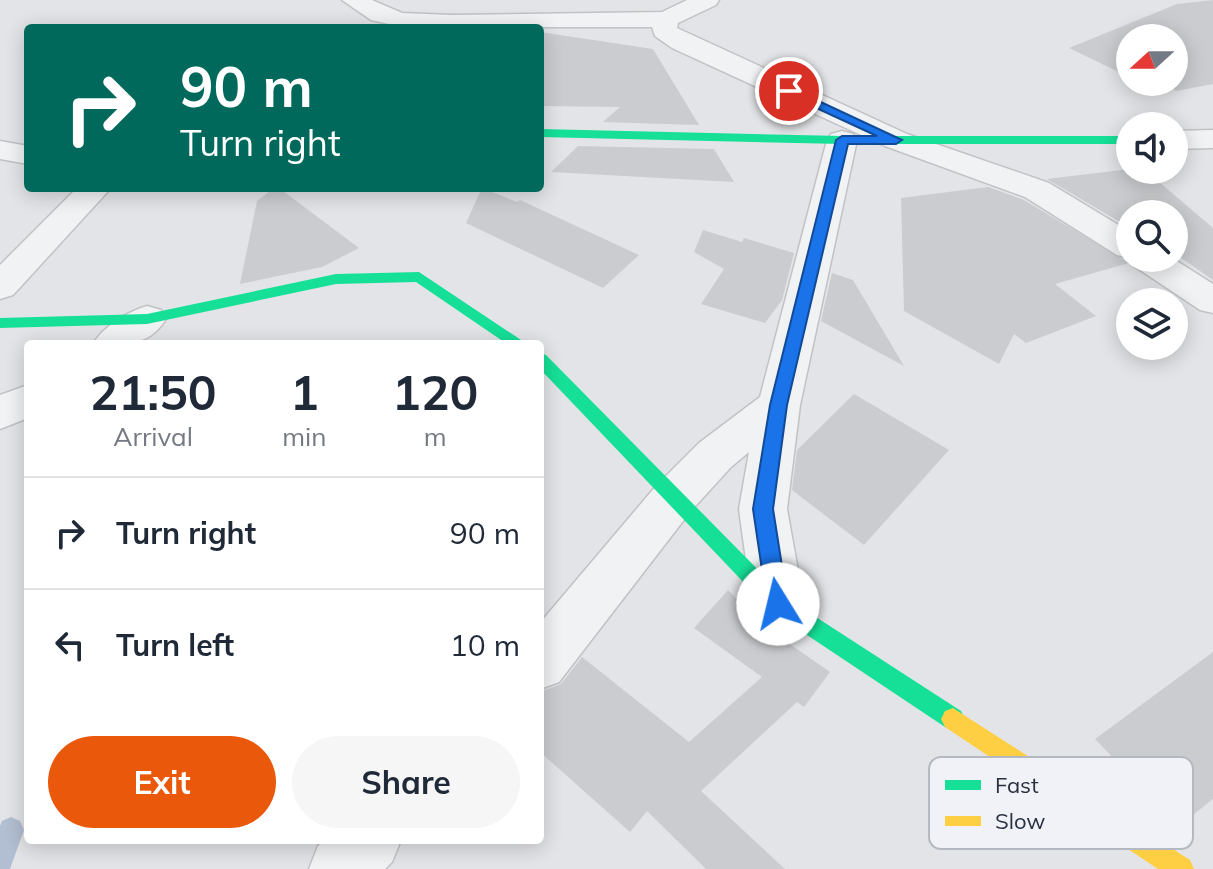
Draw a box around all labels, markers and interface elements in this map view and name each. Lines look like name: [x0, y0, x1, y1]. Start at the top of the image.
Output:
north arrow: [1116, 24, 1188, 96]
map controls: [1116, 24, 1188, 360]
text: 90 m: [180, 51, 313, 121]
icon: right: [48, 56, 152, 160]
pin: [755, 57, 823, 125]
icon: arrive: [767, 69, 811, 113]
button: sound: [1116, 112, 1188, 184]
text: Turn right: [180, 120, 341, 165]
button: search: [1116, 200, 1188, 272]
button: layers: [1116, 288, 1188, 360]
text: 21:50: [90, 362, 217, 422]
text: 1: [290, 362, 319, 422]
text: 120: [392, 362, 478, 422]
text: Arrival: [113, 420, 193, 453]
text: min: [282, 420, 326, 453]
text: m: [424, 420, 447, 453]
icon: right: [48, 511, 92, 555]
text: Turn right: [116, 514, 256, 552]
text: 90 m: [450, 514, 520, 552]
position arrow: [736, 562, 820, 646]
icon: left: [48, 623, 92, 667]
text: Turn left: [116, 626, 234, 664]
text: 10 m: [450, 626, 520, 664]
button: Exit: [48, 736, 276, 828]
button: Share: [292, 736, 520, 828]
legend: [929, 757, 1193, 849]
text: Fast: [995, 771, 1039, 799]
text: Slow: [995, 807, 1045, 835]

